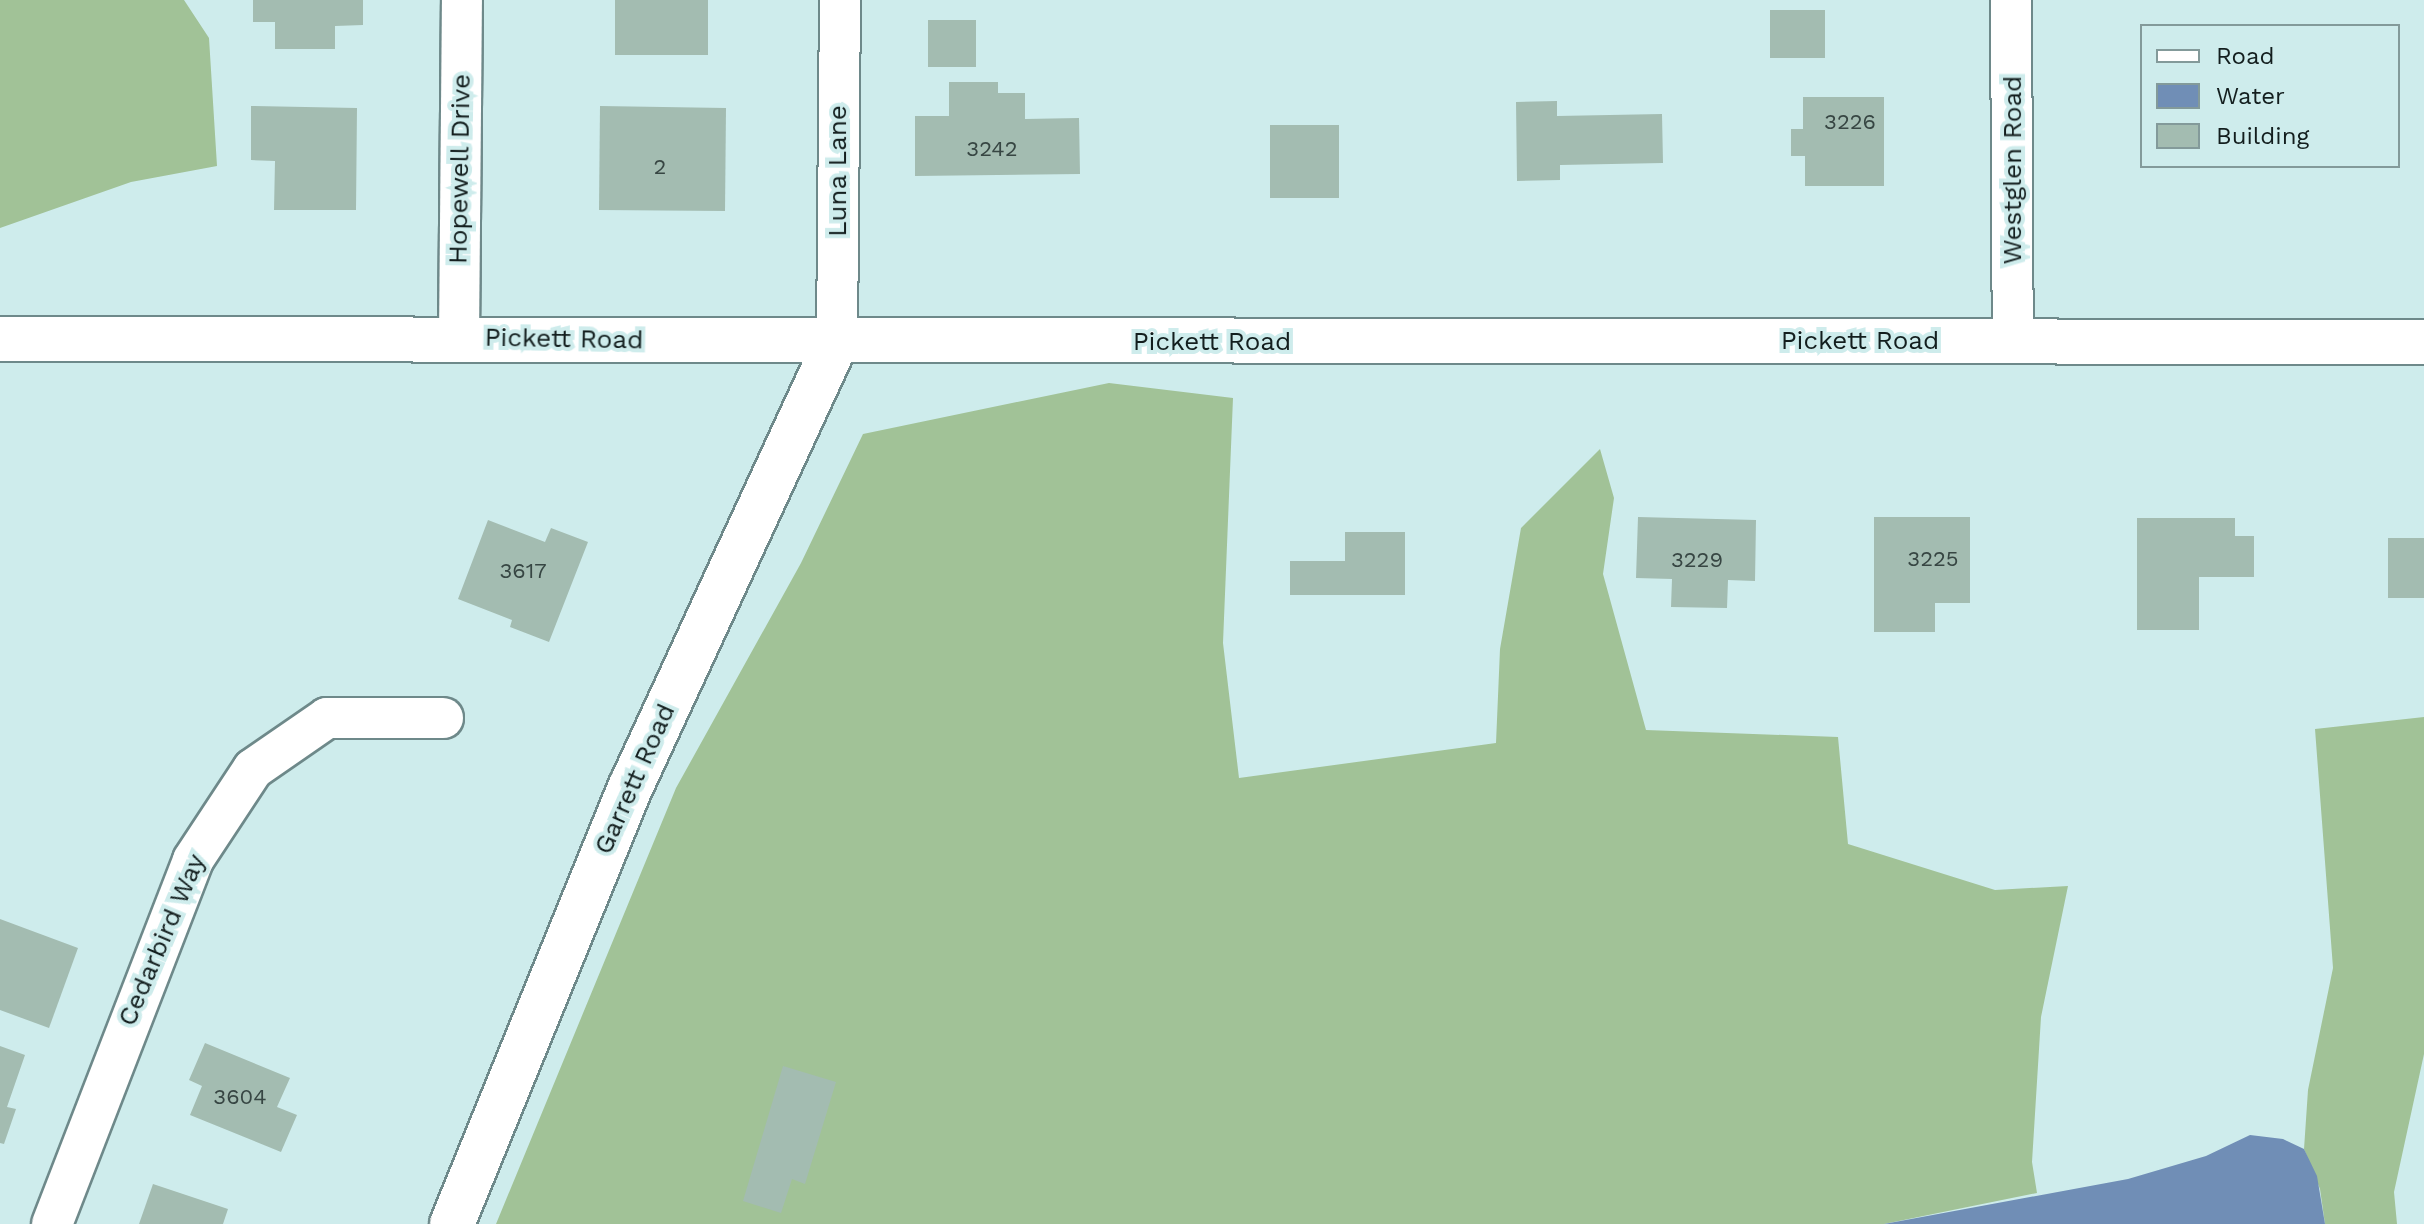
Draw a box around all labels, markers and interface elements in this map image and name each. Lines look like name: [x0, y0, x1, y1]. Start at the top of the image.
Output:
legend: [2140, 24, 2400, 168]
text: Road: [2216, 42, 2275, 70]
street label: Hopewell Drive: [443, 73, 477, 265]
street label: Westglen Road: [1997, 76, 2029, 264]
text: Water: [2216, 82, 2285, 110]
street label: Luna Lane: [822, 105, 854, 237]
house number: 3226: [1824, 109, 1876, 135]
text: Building: [2216, 122, 2309, 150]
house number: 3242: [966, 136, 1018, 162]
house number: 2: [654, 154, 666, 180]
street label: Pickett Road: [484, 322, 644, 356]
street label: Pickett Road: [1781, 325, 1939, 357]
street label: Pickett Road: [1133, 326, 1291, 358]
house number: 3225: [1907, 546, 1959, 572]
house number: 3229: [1671, 547, 1723, 573]
house number: 3617: [499, 558, 547, 584]
street label: Garrett Road: [588, 699, 682, 859]
street label: Cedarbird Way: [112, 849, 212, 1031]
house number: 3604: [213, 1084, 267, 1110]

